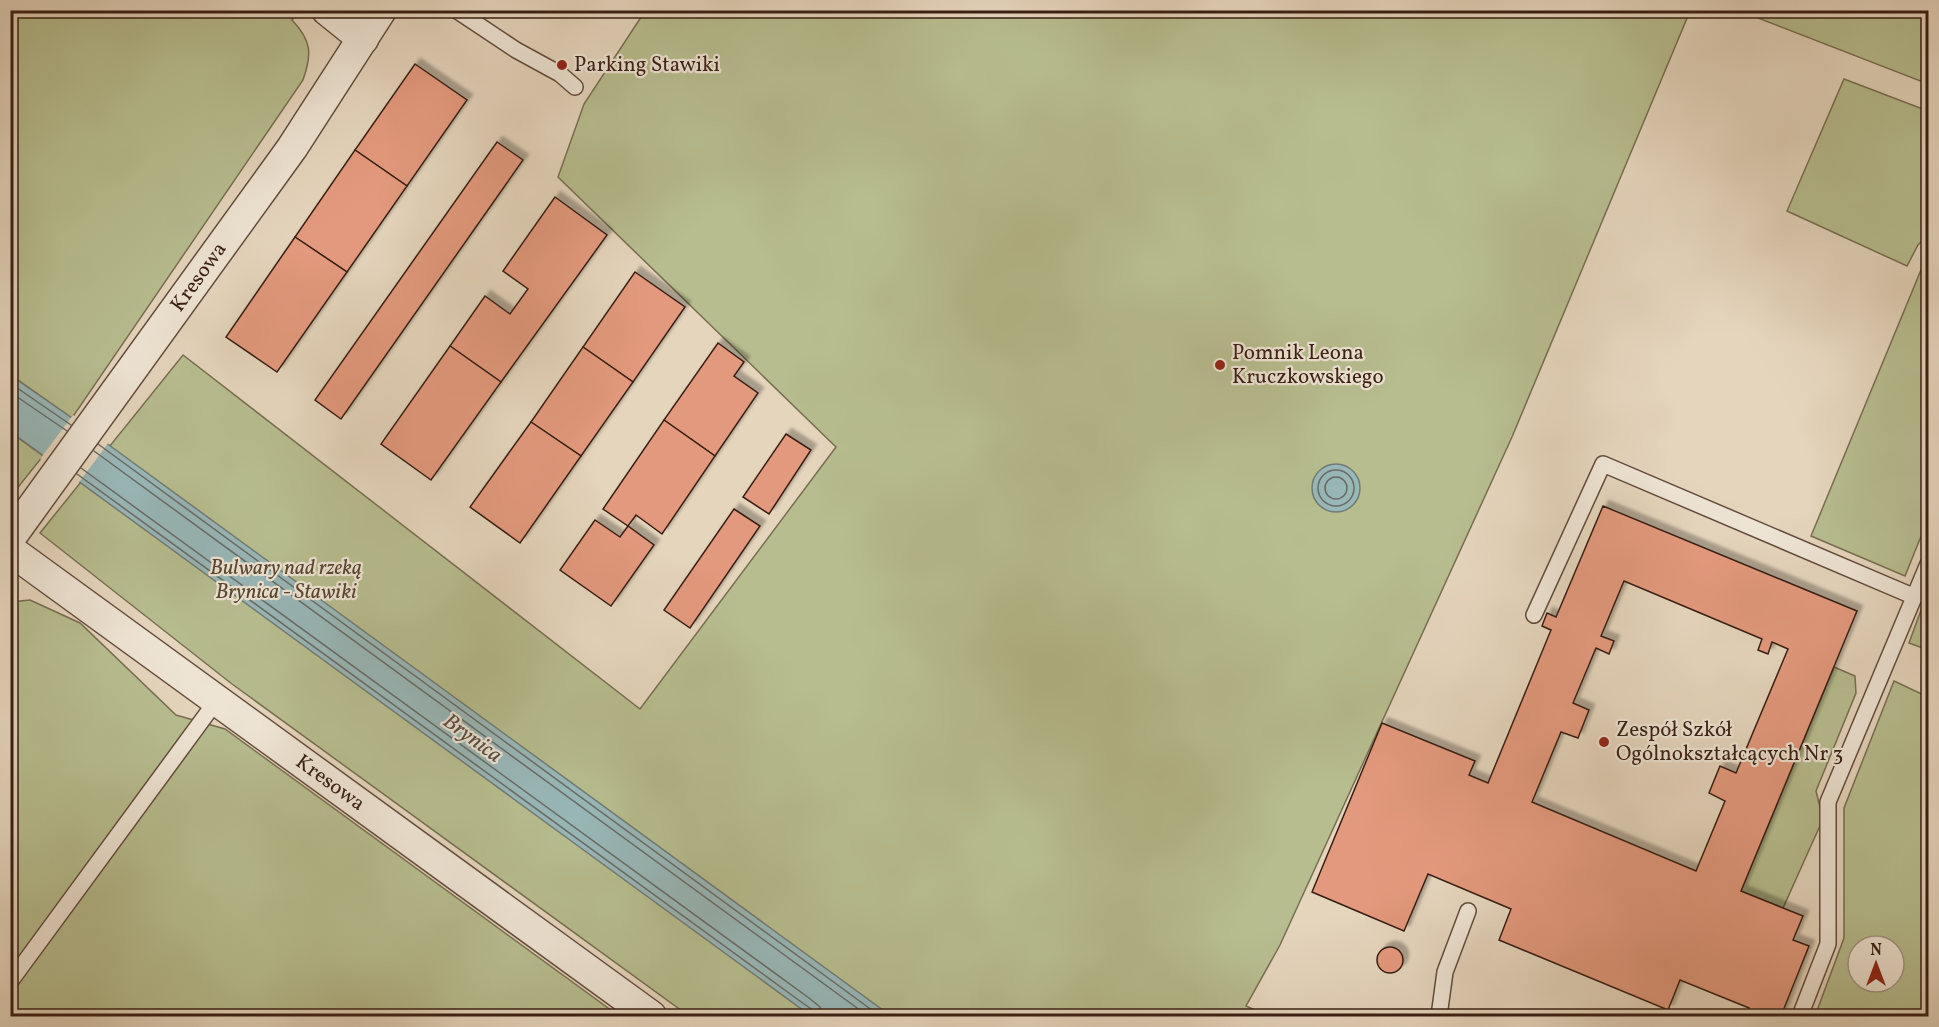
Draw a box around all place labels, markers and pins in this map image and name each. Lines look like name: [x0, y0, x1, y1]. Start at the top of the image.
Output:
place label: Parking Stawiki: [574, 51, 720, 80]
marker: Parking Stawiki: [555, 58, 569, 72]
place label: Pomnik Leona Kruczkowskiego: [1232, 339, 1384, 392]
marker: Pomnik Leona Kruczkowskiego: [1213, 358, 1227, 372]
place label: Zespół Szkół Ogólnokształcących Nr 3: [1616, 716, 1843, 769]
marker: Zespół Szkół Ogólnokształcących Nr 3: [1597, 735, 1611, 749]

